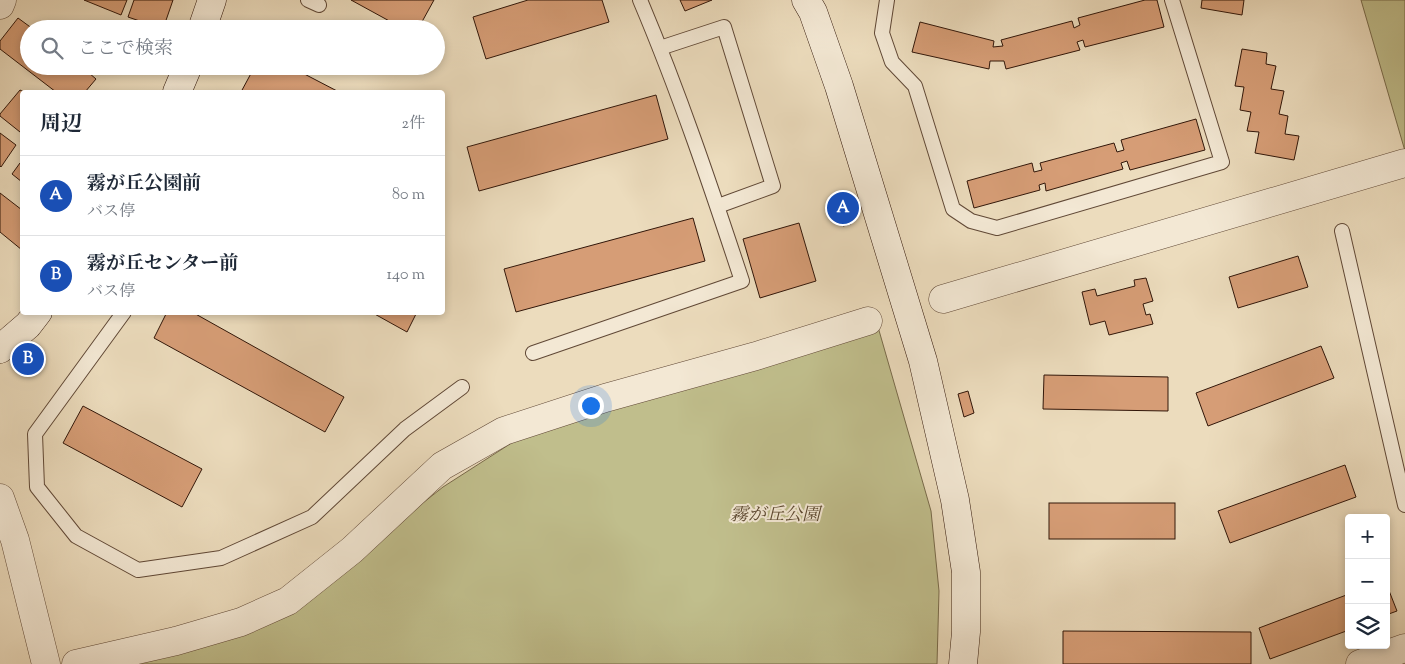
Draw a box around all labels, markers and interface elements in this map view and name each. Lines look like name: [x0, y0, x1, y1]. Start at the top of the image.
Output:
search box: [20, 20, 445, 75]
icon: search: [38, 34, 66, 62]
text: ここで検索: [78, 36, 173, 63]
text: 周辺: [40, 110, 82, 140]
text: 2件: [402, 113, 425, 136]
text: 霧が丘公園前: [87, 171, 201, 198]
text: A: [50, 184, 63, 207]
text: 80 m: [392, 184, 425, 207]
pin: A: [827, 189, 859, 227]
text: バス停: [87, 201, 135, 224]
text: 霧が丘センター前: [87, 251, 238, 278]
text: B: [51, 264, 61, 287]
text: 140 m: [387, 264, 425, 287]
text: バス停: [87, 281, 135, 304]
pin: B: [12, 340, 44, 378]
your location: [578, 393, 604, 419]
park label: 霧が丘公園: [730, 503, 823, 529]
map controls: [1345, 514, 1390, 649]
button: +: [1345, 514, 1390, 559]
button: −: [1345, 559, 1390, 604]
button: layers: [1345, 604, 1390, 649]

